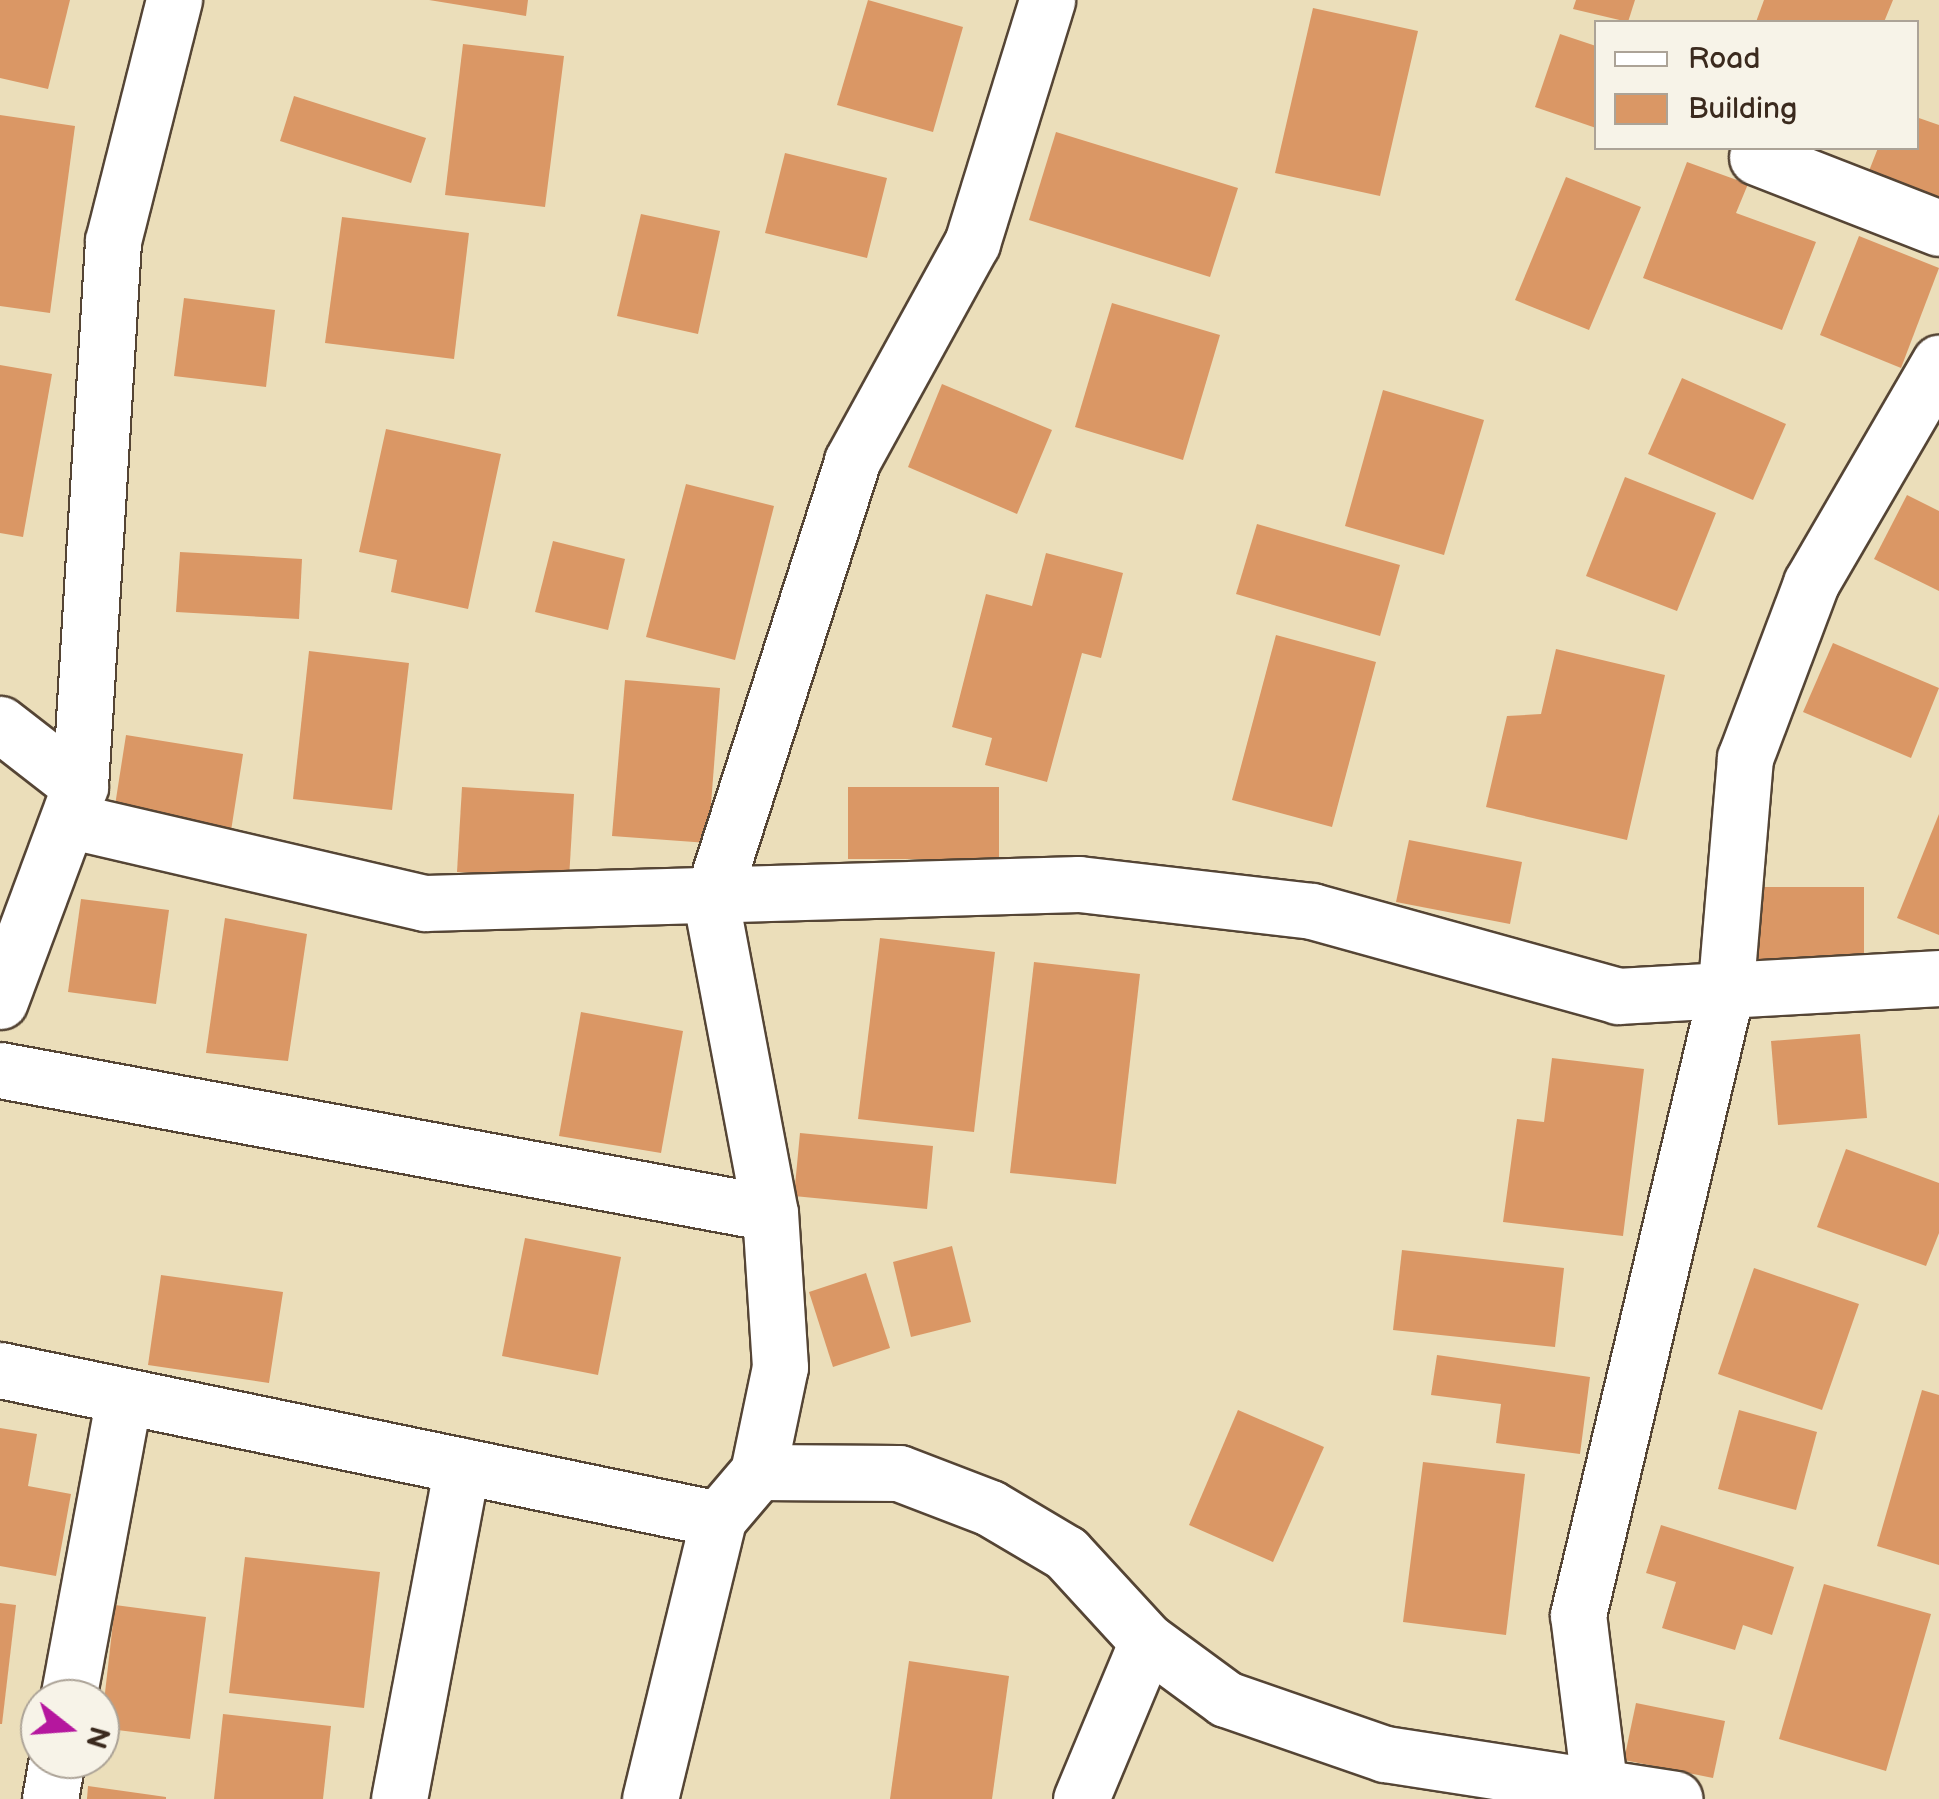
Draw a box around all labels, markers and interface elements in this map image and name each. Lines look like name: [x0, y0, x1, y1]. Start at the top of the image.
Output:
legend: [1594, 20, 1919, 150]
text: Road: [1688, 41, 1761, 77]
text: Building: [1688, 91, 1797, 127]
north arrow: [20, 1679, 120, 1779]
text: N: [78, 1722, 116, 1752]

